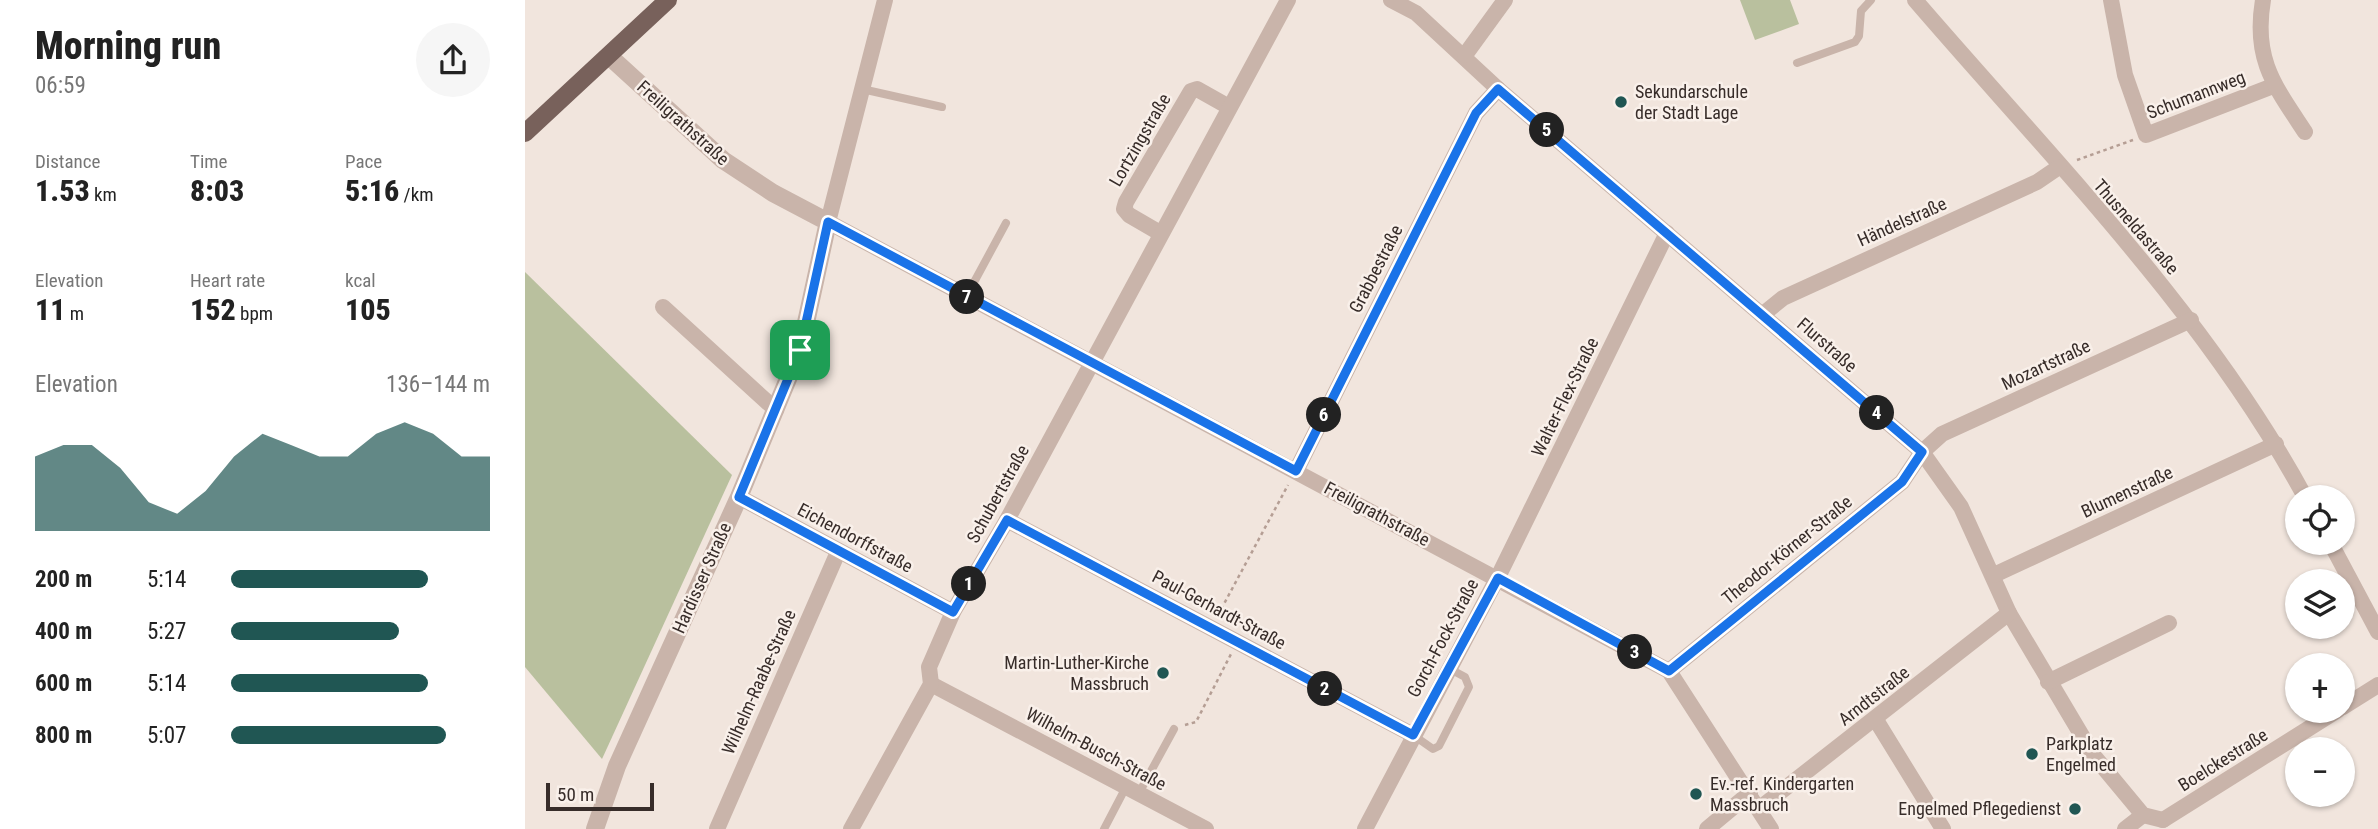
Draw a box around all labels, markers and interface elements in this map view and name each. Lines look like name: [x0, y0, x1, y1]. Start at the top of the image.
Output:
button: share: [416, 23, 490, 97]
text: Morning run: [35, 24, 221, 68]
street label: Schumannweg: [2144, 66, 2248, 123]
text: 06:59: [35, 72, 86, 99]
street label: Freiligrathstraße: [633, 76, 734, 169]
place label: Sekundarschule der Stadt Lage: [1635, 81, 1748, 123]
street label: Lortzingstraße: [1105, 90, 1175, 190]
marker: Sekundarschule der Stadt Lage: [1613, 94, 1629, 110]
pin: 5: [1529, 113, 1565, 148]
text: 5: [1542, 118, 1551, 141]
text: Distance: [35, 150, 100, 173]
text: Time: [190, 150, 227, 173]
text: Pace: [345, 150, 382, 173]
text: 1.53: [35, 173, 90, 208]
text: 8:03: [190, 173, 244, 208]
text: 5:16: [345, 173, 399, 208]
street label: Thusneldastraße: [2089, 175, 2183, 278]
text: km: [90, 183, 117, 206]
text: /km: [399, 183, 434, 206]
street label: Händelstraße: [1854, 193, 1950, 250]
street label: Grabbestraße: [1344, 221, 1407, 316]
text: Elevation: [35, 269, 103, 292]
text: Heart rate: [190, 269, 265, 292]
text: kcal: [345, 269, 376, 292]
pin: 7: [949, 280, 985, 314]
text: 7: [962, 285, 971, 308]
text: 11: [35, 292, 66, 327]
text: 152: [190, 292, 236, 327]
text: 105: [345, 292, 391, 327]
text: m: [66, 302, 84, 325]
text: bpm: [236, 302, 273, 325]
street label: Flurstraße: [1793, 313, 1861, 376]
pin: [770, 320, 830, 380]
icon: arrive: [781, 331, 819, 369]
street label: Walter-Flex-Straße: [1527, 334, 1602, 460]
street label: Mozartstraße: [1998, 335, 2093, 394]
text: Elevation: [35, 371, 118, 398]
text: 136–144 m: [386, 371, 490, 398]
pin: 4: [1859, 396, 1895, 430]
pin: 6: [1307, 398, 1341, 432]
text: 4: [1872, 401, 1881, 424]
text: 6: [1319, 403, 1328, 426]
street label: Schubertstraße: [962, 441, 1033, 546]
street label: Blumenstraße: [2078, 461, 2176, 522]
street label: Freiligrathstraße: [1321, 477, 1434, 550]
map controls: [2285, 485, 2355, 807]
button: locate: [2285, 485, 2355, 555]
street label: Theodor-Körner-Straße: [1718, 491, 1856, 608]
street label: Eichendorffstraße: [794, 498, 916, 577]
street label: Hardisser Straße: [668, 519, 735, 636]
text: 200 m: [35, 566, 92, 593]
text: 5:14: [147, 566, 186, 593]
pin: 1: [951, 566, 987, 602]
street label: Paul-Gerhardt-Straße: [1149, 566, 1289, 654]
button: layers: [2285, 569, 2355, 639]
text: 1: [964, 572, 973, 595]
street label: Gorch-Fock-Straße: [1403, 575, 1483, 701]
street label: Wilhelm-Raabe-Straße: [717, 606, 800, 757]
text: 400 m: [35, 618, 92, 645]
text: 5:27: [147, 618, 186, 645]
pin: 3: [1617, 634, 1653, 670]
text: 3: [1630, 640, 1639, 663]
place label: Martin-Luther-Kirche Massbruch: [1004, 652, 1149, 694]
button: +: [2285, 653, 2355, 723]
street label: Arndtstraße: [1834, 661, 1913, 730]
marker: Martin-Luther-Kirche Massbruch: [1155, 665, 1171, 681]
text: 600 m: [35, 670, 92, 697]
text: 5:14: [147, 670, 186, 697]
pin: 2: [1307, 672, 1343, 706]
text: 2: [1320, 677, 1329, 700]
street label: Wilhelm-Busch-Straße: [1023, 703, 1170, 794]
text: 800 m: [35, 722, 92, 749]
text: 5:07: [147, 722, 186, 749]
street label: Boelckestraße: [2174, 724, 2271, 795]
place label: Parkplatz Engelmed: [2046, 733, 2116, 775]
button: −: [2285, 737, 2355, 807]
marker: Parkplatz Engelmed: [2024, 746, 2040, 762]
place label: Ev.-ref. Kindergarten Massbruch: [1710, 773, 1854, 815]
scale bar: [546, 780, 655, 812]
text: 50 m: [557, 783, 594, 806]
marker: Ev.-ref. Kindergarten Massbruch: [1688, 786, 1704, 802]
place label: Engelmed Pflegedienst: [1898, 798, 2061, 819]
marker: Engelmed Pflegedienst: [2067, 801, 2083, 817]

